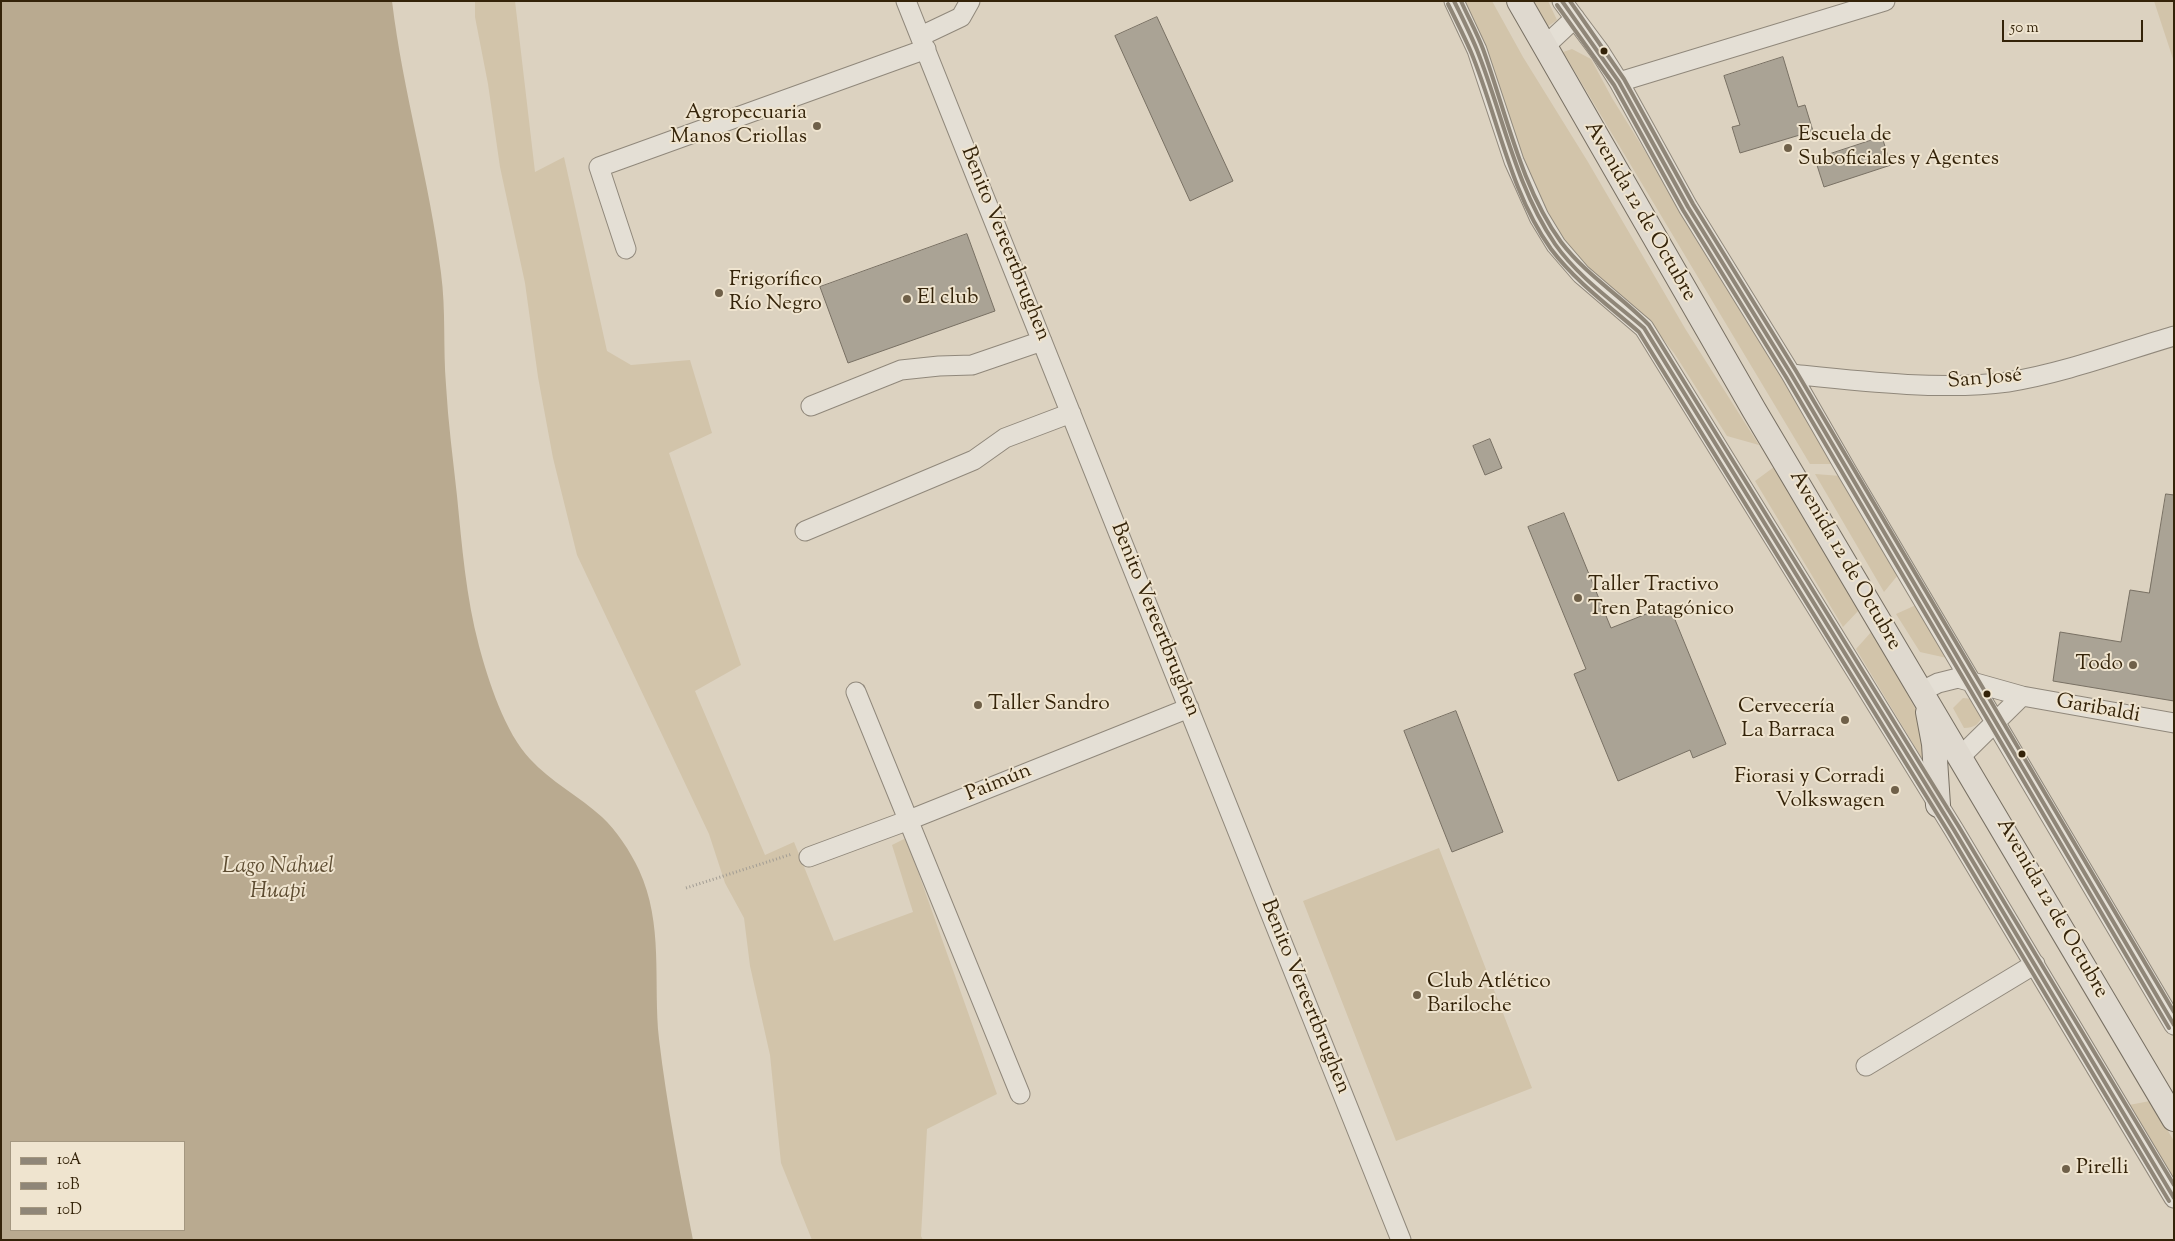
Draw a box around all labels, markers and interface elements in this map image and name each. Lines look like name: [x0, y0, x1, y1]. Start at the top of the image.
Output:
scale bar: [2005, 10, 2146, 42]
text: 50 m: [2010, 18, 2039, 39]
unlabelled marker: [1599, 46, 1609, 56]
place label: Agropecuaria Manos Criollas: [670, 101, 807, 151]
street label: Avenida 12 de Octubre: [1577, 118, 1701, 306]
marker: Agropecuaria Manos Criollas: [811, 120, 823, 132]
place label: Escuela de Suboficiales y Agentes: [1798, 123, 1999, 173]
marker: Escuela de Suboficiales y Agentes: [1782, 142, 1794, 154]
street label: Benito Vereertbrughen: [953, 143, 1055, 345]
place label: Frigorífico Río Negro: [729, 268, 822, 318]
place label: El club: [917, 286, 978, 312]
marker: Frigorífico Río Negro: [713, 287, 725, 299]
marker: El club: [901, 293, 913, 305]
street label: San José: [1947, 364, 2023, 396]
street label: Avenida 12 de Octubre: [1782, 467, 1906, 655]
street label: Benito Vereertbrughen: [1103, 519, 1205, 721]
place label: Taller Tractivo Tren Patagónico: [1588, 573, 1734, 623]
marker: Taller Tractivo Tren Patagónico: [1572, 592, 1584, 604]
place label: Todo: [2075, 652, 2123, 678]
marker: Todo: [2127, 659, 2139, 671]
unlabelled marker: [1982, 689, 1992, 699]
street label: Garibaldi: [2054, 690, 2142, 730]
place label: Taller Sandro: [988, 692, 1110, 718]
place label: Cervecería La Barraca: [1738, 695, 1835, 745]
marker: Taller Sandro: [972, 699, 984, 711]
marker: Cervecería La Barraca: [1839, 714, 1851, 726]
unlabelled marker: [2017, 749, 2027, 759]
street label: Paimún: [962, 759, 1036, 809]
place label: Fiorasi y Corradi Volkswagen: [1734, 765, 1885, 815]
marker: Fiorasi y Corradi Volkswagen: [1889, 784, 1901, 796]
street label: Avenida 12 de Octubre: [1989, 815, 2113, 1003]
water label: Lago Nahuel Huapi: [222, 855, 334, 906]
street label: Benito Vereertbrughen: [1253, 896, 1355, 1098]
place label: Club Atlético Bariloche: [1427, 970, 1551, 1020]
marker: Club Atlético Bariloche: [1411, 989, 1423, 1001]
legend: [10, 1141, 185, 1231]
text: 10A: [57, 1150, 81, 1171]
place label: Pirelli: [2076, 1156, 2129, 1182]
marker: Pirelli: [2060, 1163, 2072, 1175]
text: 10B: [57, 1175, 79, 1196]
text: 10D: [57, 1200, 82, 1221]

